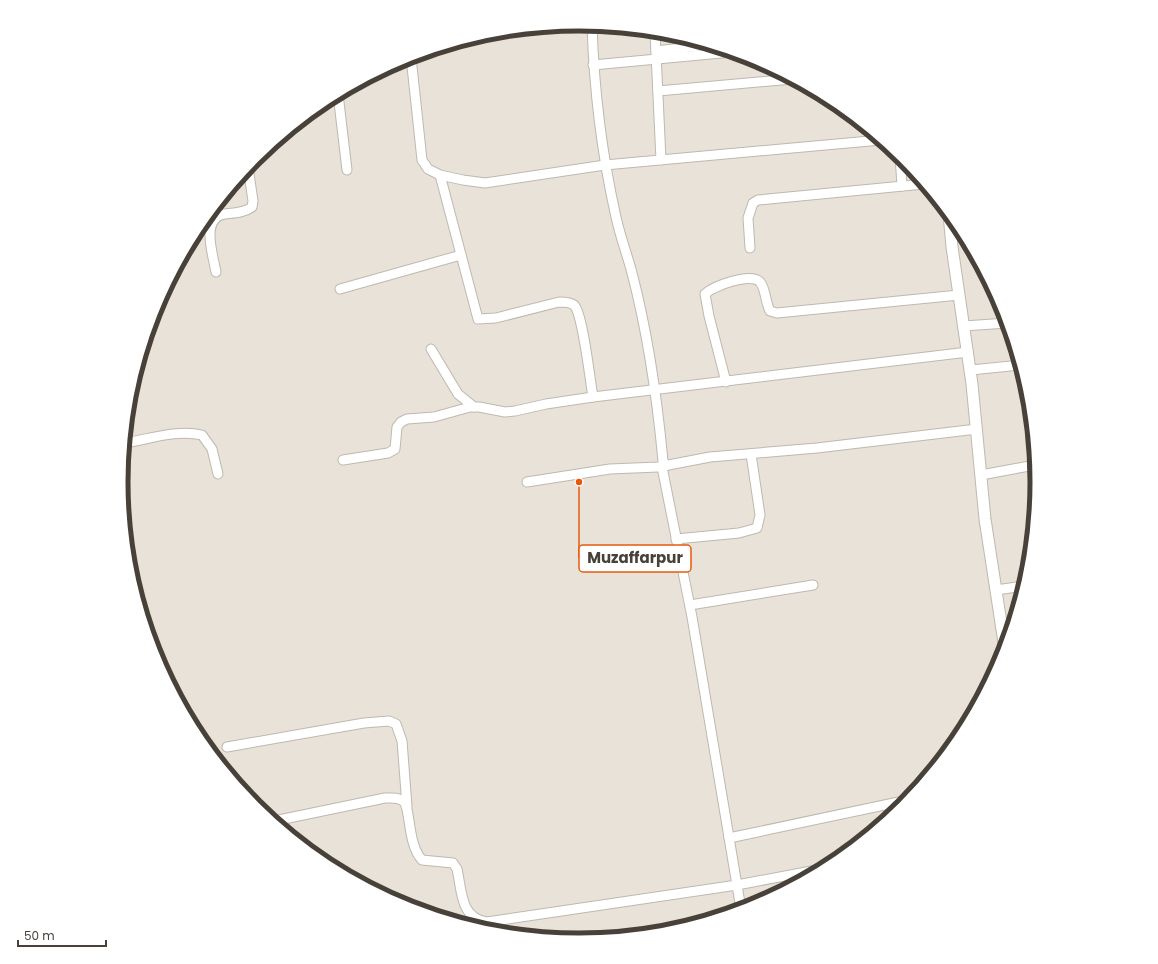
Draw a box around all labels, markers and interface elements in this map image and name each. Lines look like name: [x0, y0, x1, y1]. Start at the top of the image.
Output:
callout: Muzaffarpur: [579, 545, 691, 572]
text: Muzaffarpur: [587, 547, 683, 568]
scale bar: [18, 922, 106, 948]
text: 50 m: [24, 927, 55, 944]

